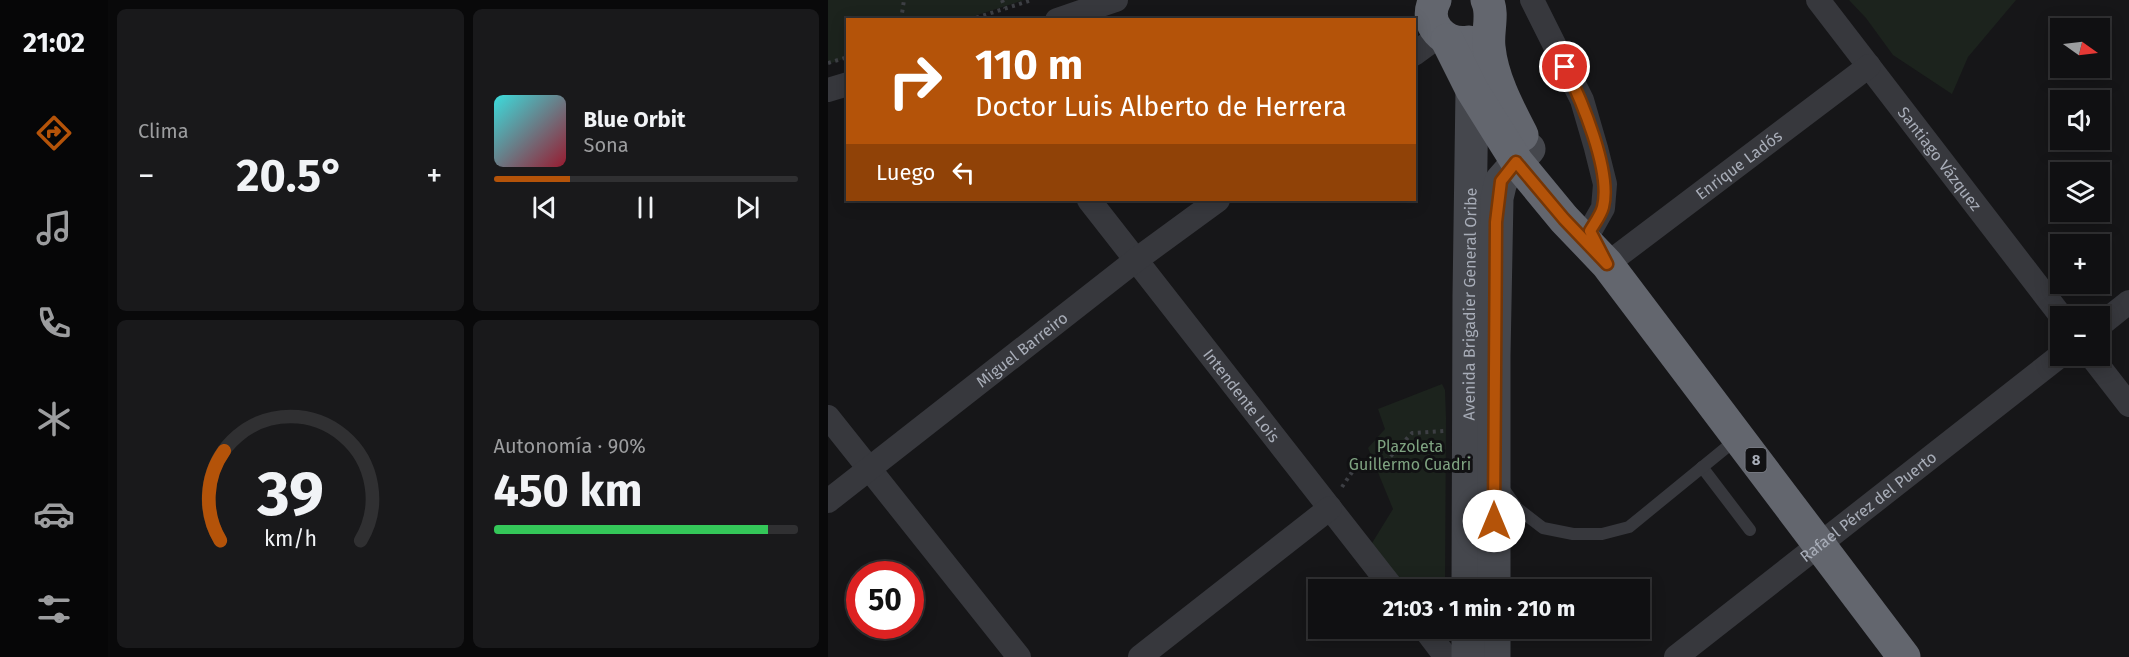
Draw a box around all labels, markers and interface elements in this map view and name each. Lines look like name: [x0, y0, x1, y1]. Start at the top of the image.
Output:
north arrow: [2050, 18, 2110, 78]
map controls: [2050, 18, 2110, 366]
text: 21:02: [23, 27, 85, 59]
text: 110 m: [975, 40, 1083, 90]
pin: [1539, 41, 1590, 92]
icon: right: [876, 42, 954, 120]
icon: arrive: [1548, 50, 1581, 83]
button: sound: [2050, 90, 2110, 150]
text: Doctor Luis Alberto de Herrera: [975, 91, 1347, 123]
street label: Santiago Vázquez: [1894, 103, 1985, 214]
text: Blue Orbit: [584, 106, 685, 133]
icon: directions: [33, 112, 75, 154]
text: Clima: [138, 119, 189, 143]
street label: Enrique Ladós: [1692, 126, 1786, 204]
text: Sona: [584, 133, 629, 157]
text: 20.5°: [236, 149, 344, 203]
text: −: [138, 156, 155, 196]
text: +: [426, 156, 443, 196]
icon: left: [947, 156, 980, 189]
text: Luego: [876, 159, 935, 186]
button: layers: [2050, 162, 2110, 222]
street label: Avenida Brigadier General Oribe: [1460, 188, 1481, 420]
icon: previous: [528, 191, 561, 224]
icon: pause: [629, 191, 662, 224]
icon: next: [731, 191, 764, 224]
icon: music: [33, 207, 75, 249]
button: +: [2050, 234, 2110, 294]
icon: phone: [33, 302, 75, 344]
button: −: [2050, 306, 2110, 366]
street label: Miguel Barreiro: [973, 308, 1072, 391]
street label: Intendente Lois: [1199, 345, 1284, 446]
icon: climate: [33, 398, 75, 440]
text: Autonomía · 90%: [494, 434, 646, 458]
park label: Plazoleta Guillermo Cuadri: [1349, 437, 1471, 474]
street label: Rafael Pérez del Puerto: [1796, 447, 1940, 566]
road number: 8: [1746, 448, 1766, 472]
text: 39: [256, 457, 324, 532]
text: 450 km: [494, 464, 642, 518]
position arrow: [1462, 489, 1526, 553]
icon: car: [33, 493, 75, 535]
text: km/h: [264, 526, 317, 552]
speed limit sign: 50: [846, 561, 924, 639]
icon: filters: [33, 588, 75, 630]
text: 21:03 · 1 min · 210 m: [1383, 595, 1575, 622]

